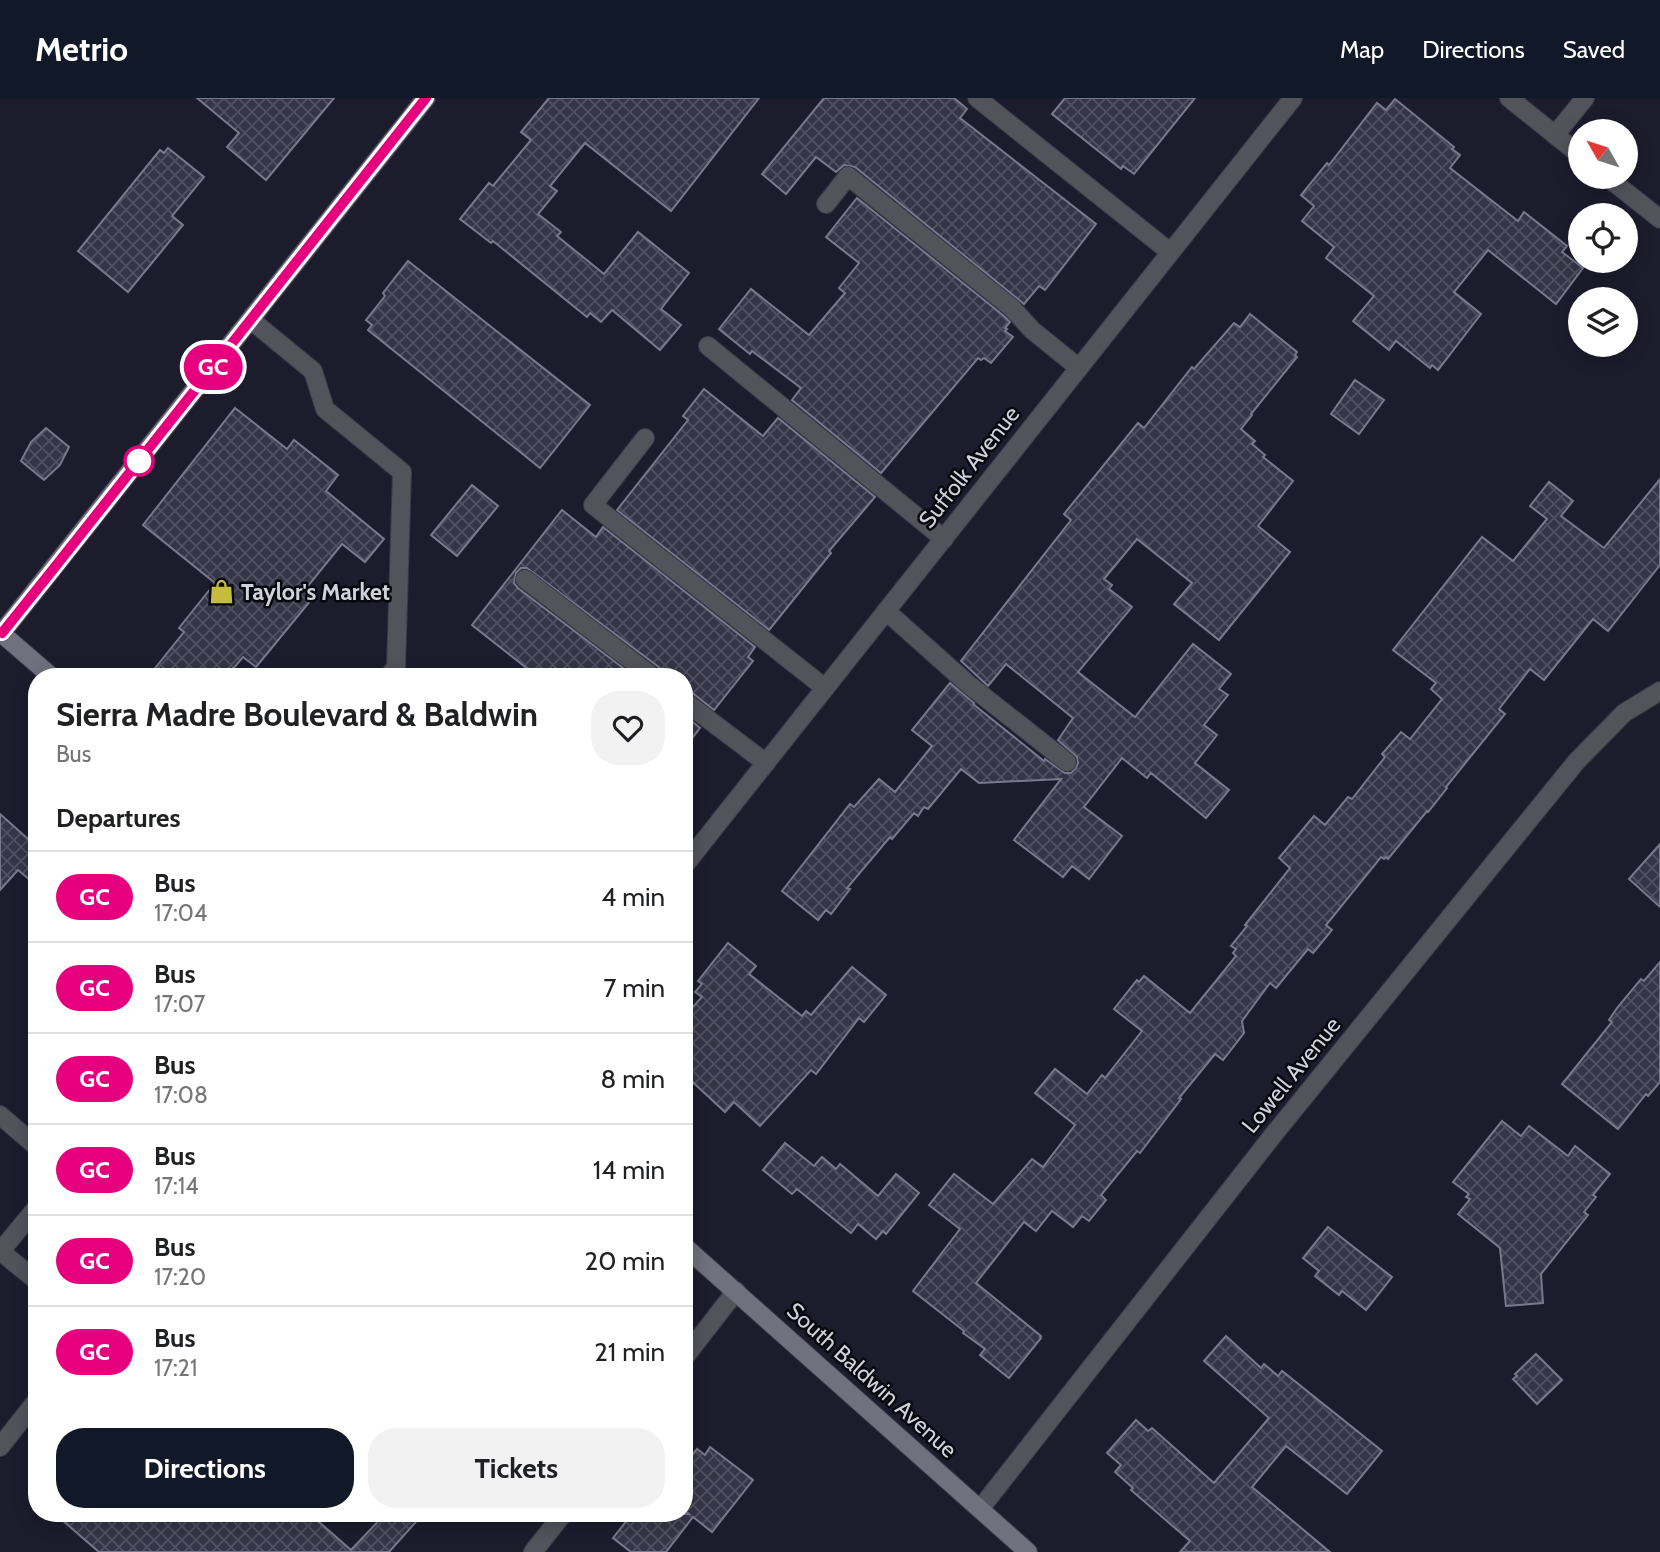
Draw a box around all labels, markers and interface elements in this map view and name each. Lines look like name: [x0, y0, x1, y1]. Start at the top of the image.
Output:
text: Metrio: [35, 29, 128, 69]
text: Map: [1340, 35, 1384, 64]
text: Directions: [1422, 35, 1525, 64]
text: Saved: [1563, 35, 1625, 64]
north arrow: [1568, 119, 1638, 189]
map controls: [1568, 119, 1638, 357]
button: locate: [1568, 203, 1638, 273]
button: layers: [1568, 287, 1638, 357]
line badge: GC: [182, 344, 244, 390]
text: GC: [198, 352, 228, 381]
street label: Suffolk Avenue: [913, 400, 1025, 533]
unlabelled marker: [124, 446, 154, 476]
shop icon: Taylor's Market: [207, 578, 235, 606]
place label: Taylor's Market: [241, 578, 390, 606]
button: heart: [591, 691, 665, 765]
text: Sierra Madre Boulevard & Baldwin: [56, 694, 538, 734]
text: Bus: [56, 740, 91, 768]
text: Departures: [56, 802, 180, 834]
text: Bus: [154, 867, 195, 899]
text: 4 min: [601, 881, 665, 913]
text: GC: [79, 882, 110, 911]
text: 17:04: [154, 899, 207, 927]
text: Bus: [154, 958, 195, 990]
text: 7 min: [603, 972, 665, 1004]
text: GC: [79, 973, 110, 1002]
text: 17:07: [154, 990, 205, 1018]
street label: Lowell Avenue: [1236, 1011, 1346, 1139]
text: Bus: [154, 1049, 195, 1081]
text: 8 min: [601, 1063, 665, 1095]
text: GC: [79, 1064, 110, 1093]
text: 17:08: [154, 1081, 208, 1109]
text: Bus: [154, 1140, 195, 1172]
text: 14 min: [593, 1154, 665, 1186]
text: GC: [79, 1155, 110, 1184]
text: 17:14: [154, 1172, 199, 1200]
text: Bus: [154, 1231, 195, 1263]
text: 20 min: [585, 1245, 665, 1277]
text: GC: [79, 1246, 110, 1275]
text: 17:20: [154, 1263, 206, 1291]
street label: South Baldwin Avenue: [781, 1296, 963, 1464]
text: Bus: [154, 1322, 195, 1354]
text: 21 min: [594, 1336, 665, 1368]
text: GC: [79, 1337, 110, 1366]
text: 17:21: [154, 1354, 197, 1382]
button: Directions: [56, 1428, 354, 1508]
button: Tickets: [368, 1428, 665, 1508]

